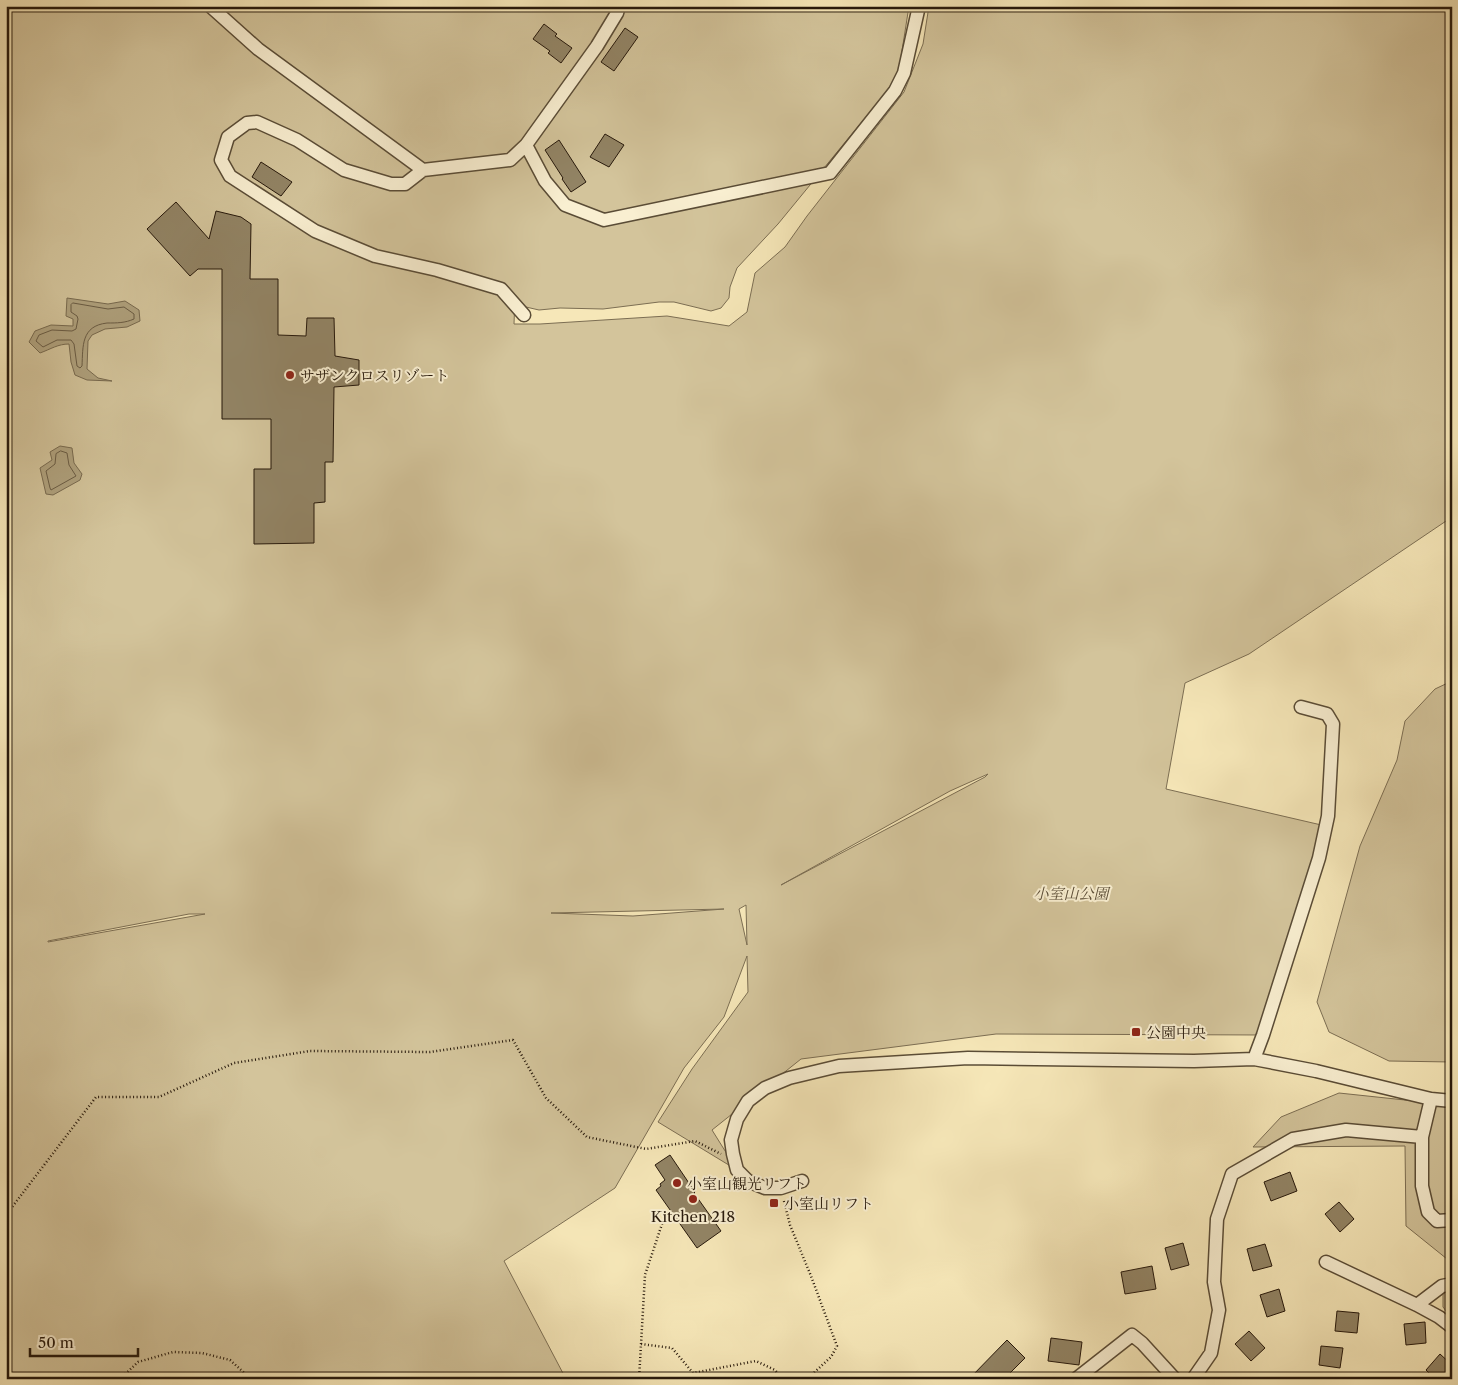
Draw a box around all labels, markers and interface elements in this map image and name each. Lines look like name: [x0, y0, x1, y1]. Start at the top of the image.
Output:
place label: サザンクロスリゾート: [300, 366, 449, 385]
marker: サザンクロスリゾート: [284, 369, 296, 381]
park label: 小室山公園: [1033, 884, 1111, 903]
place label: 公園中央: [1146, 1023, 1206, 1042]
marker: 公園中央: [1130, 1026, 1142, 1038]
place label: 小室山観光リフト: [687, 1174, 807, 1193]
marker: 小室山観光リフト: [671, 1177, 683, 1189]
marker: Kitchen 218: [687, 1193, 699, 1205]
place label: 小室山リフト: [784, 1194, 874, 1213]
marker: 小室山リフト: [768, 1197, 780, 1209]
place label: Kitchen 218: [651, 1207, 735, 1226]
scale bar: [30, 1325, 138, 1357]
text: 50 m: [38, 1333, 74, 1352]

